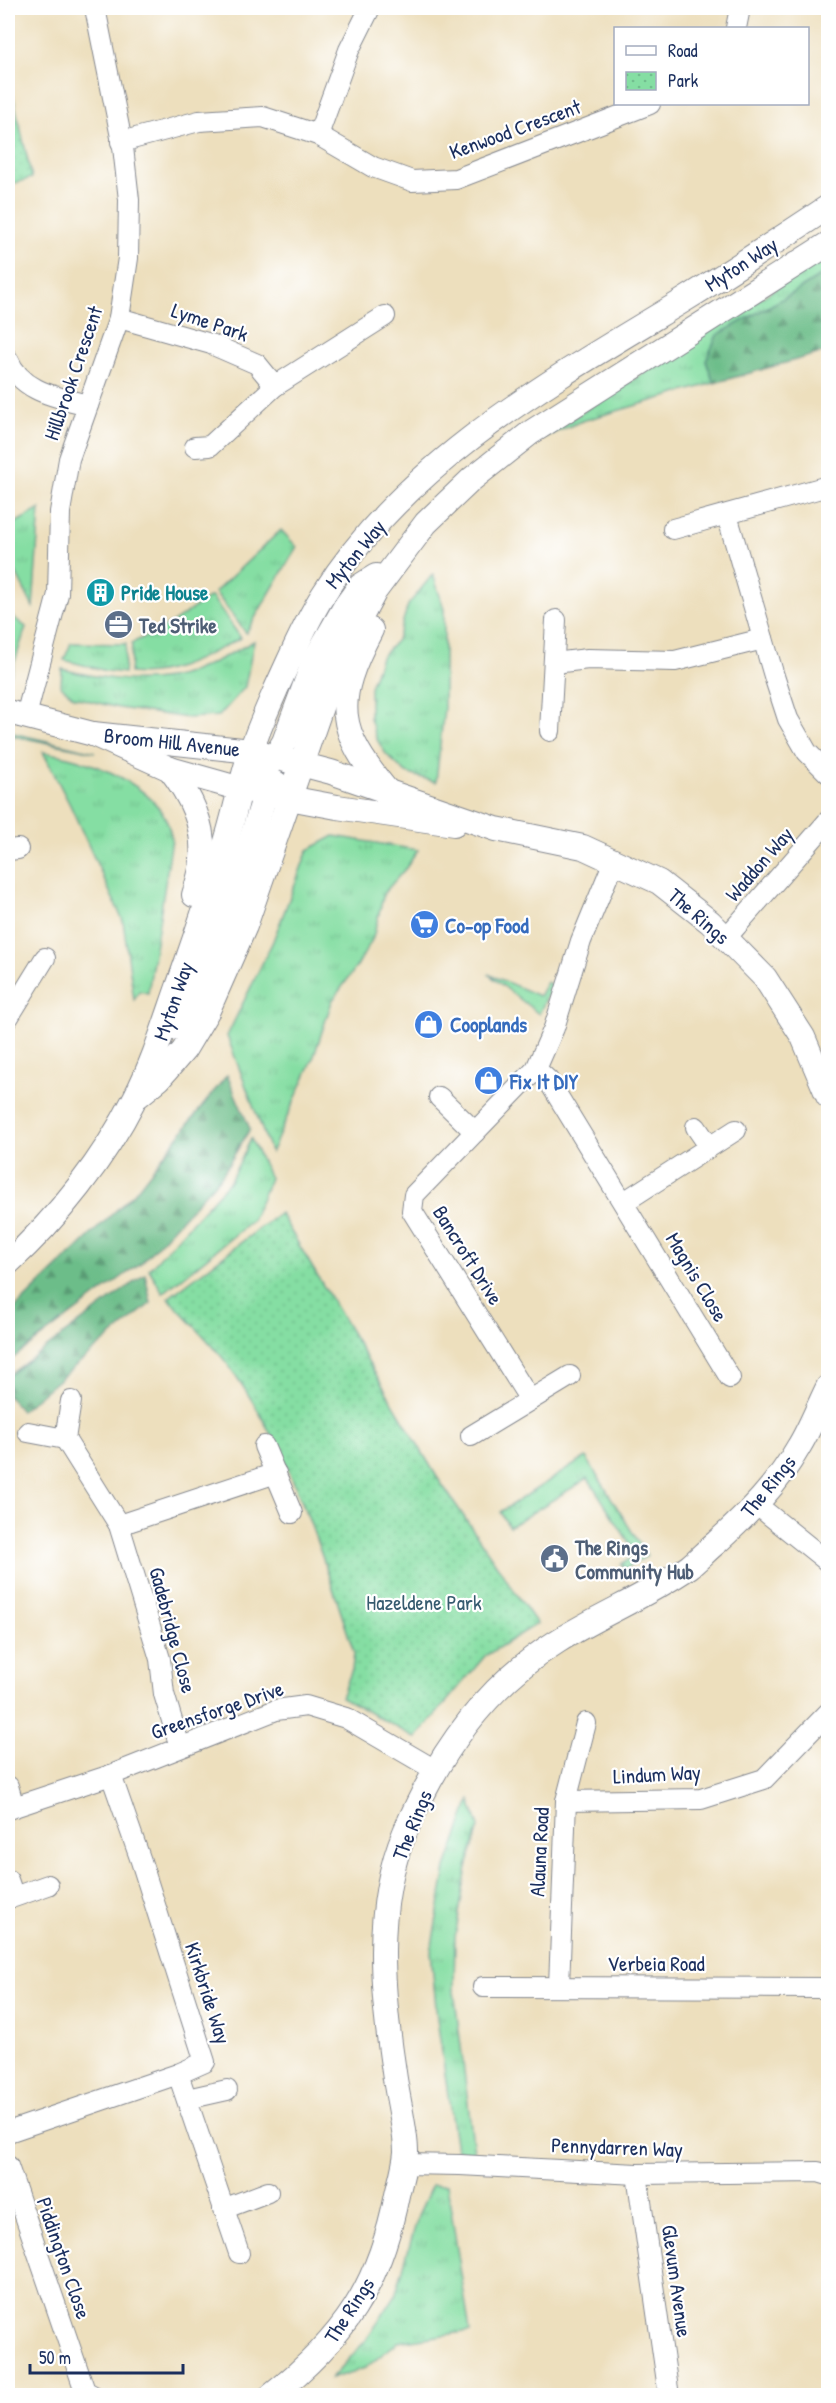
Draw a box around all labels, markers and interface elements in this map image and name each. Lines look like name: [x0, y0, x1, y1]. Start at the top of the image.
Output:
legend: [614, 27, 809, 105]
text: Road: [668, 38, 698, 63]
text: Park: [668, 68, 699, 93]
street label: Kenwood Crescent: [445, 92, 585, 166]
street label: Myton Way: [699, 230, 783, 298]
street label: Lyme Park: [168, 295, 252, 349]
street label: Hillbrook Crescent: [36, 301, 110, 444]
street label: Myton Way: [318, 513, 392, 595]
building icon: Pride House: [84, 576, 116, 608]
place label: Pride House: [121, 578, 209, 607]
office icon: Ted Strike: [102, 609, 134, 641]
place label: Ted Strike: [138, 611, 218, 640]
street label: Broom Hill Avenue: [103, 720, 241, 764]
street label: Waddon Way: [718, 820, 800, 908]
street label: The Rings: [662, 881, 736, 951]
supermarket icon: Co-op Food: [408, 909, 440, 941]
place label: Co-op Food: [445, 911, 530, 941]
street label: Myton Way: [146, 958, 200, 1044]
shop icon: Cooplands: [413, 1008, 445, 1040]
place label: Cooplands: [450, 1010, 527, 1040]
shop icon: Fix It DIY: [473, 1065, 505, 1097]
place label: Fix It DIY: [509, 1067, 579, 1096]
street label: Bancroft Drive: [426, 1200, 510, 1310]
street label: Magnis Close: [659, 1227, 735, 1327]
street label: The Rings: [734, 1449, 802, 1523]
place label: The Rings Community Hub: [574, 1533, 694, 1587]
public building icon: The Rings Community Hub: [538, 1543, 570, 1575]
street label: Gadebridge Close: [142, 1564, 204, 1696]
park label: Hazeldene Park: [366, 1588, 482, 1617]
street label: Greensforge Drive: [147, 1674, 287, 1746]
street label: Lindum Way: [612, 1757, 702, 1791]
street label: The Rings: [385, 1786, 439, 1864]
street label: Alauna Road: [522, 1807, 556, 1897]
street label: Kirkbride Way: [178, 1938, 238, 2048]
street label: Verbeia Road: [607, 1949, 705, 1978]
street label: Pennydarren Way: [551, 2130, 683, 2164]
street label: Piddington Close: [30, 2193, 98, 2323]
street label: Glevum Avenue: [655, 2223, 699, 2339]
street label: The Rings: [317, 2271, 381, 2349]
scale bar: [30, 2337, 183, 2375]
text: 50 m: [39, 2345, 71, 2370]

